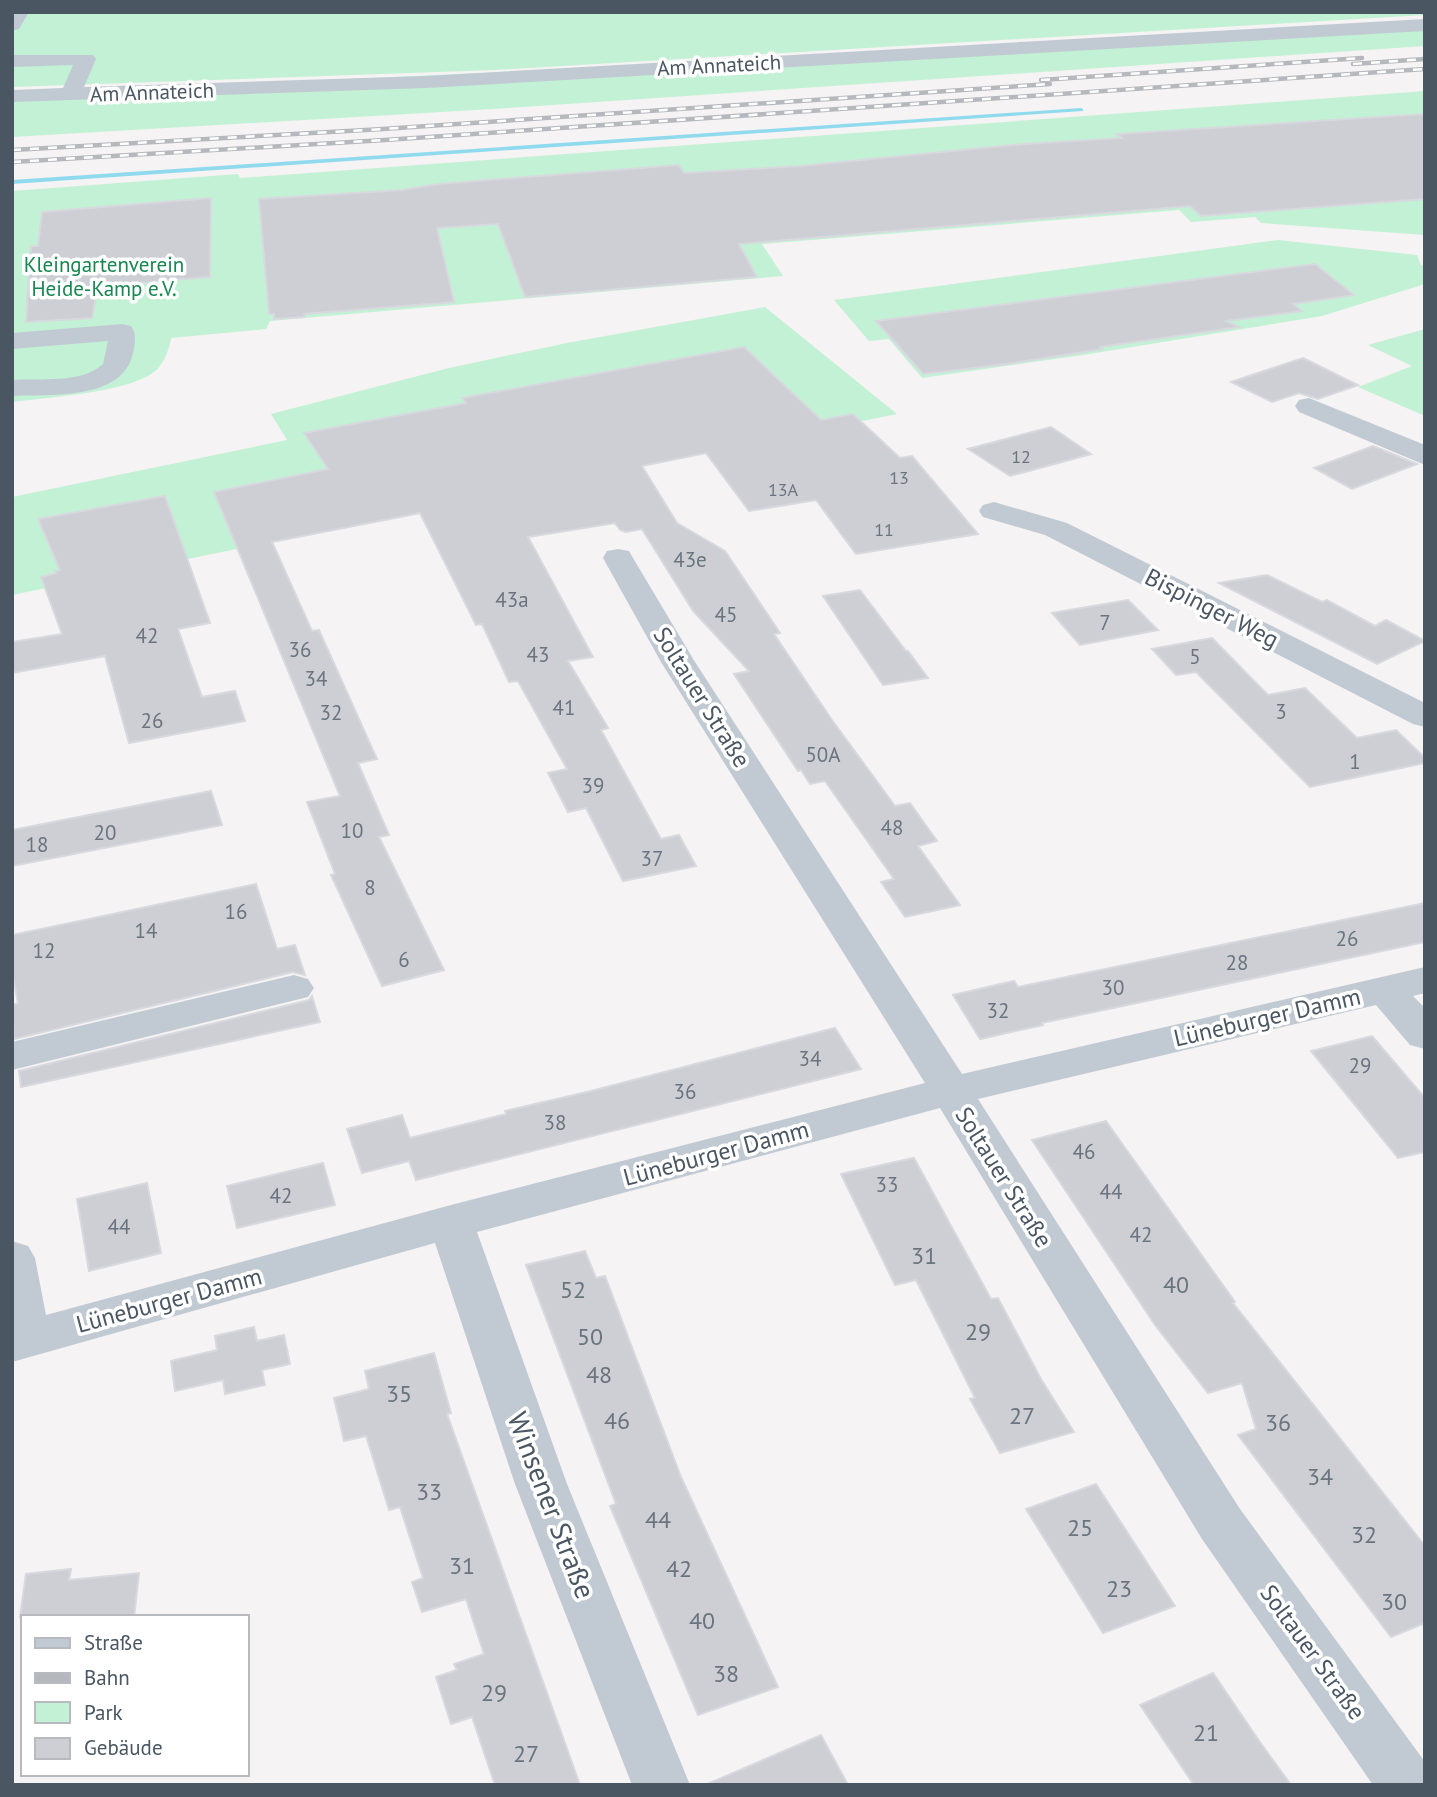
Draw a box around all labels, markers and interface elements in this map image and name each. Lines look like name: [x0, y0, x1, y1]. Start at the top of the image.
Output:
street label: Am Annateich: [656, 48, 782, 82]
street label: Am Annateich: [90, 76, 214, 108]
park label: Kleingartenverein Heide-Kamp e.V.: [24, 251, 184, 302]
house number: 12: [1011, 445, 1031, 468]
house number: 13: [889, 466, 909, 489]
house number: 13A: [768, 478, 799, 501]
house number: 11: [874, 518, 894, 541]
house number: 43e: [673, 546, 707, 573]
street label: Bispinger Weg: [1140, 561, 1284, 655]
house number: 43a: [495, 586, 529, 613]
house number: 45: [715, 601, 737, 628]
house number: 7: [1099, 609, 1111, 636]
street label: Soltauer Straße: [647, 621, 757, 773]
house number: 42: [136, 622, 158, 649]
house number: 36: [289, 636, 311, 663]
house number: 43: [527, 641, 549, 668]
house number: 5: [1189, 643, 1201, 670]
house number: 34: [305, 665, 327, 692]
house number: 41: [553, 694, 575, 721]
house number: 3: [1275, 698, 1287, 725]
house number: 32: [320, 699, 342, 726]
house number: 26: [141, 707, 163, 734]
house number: 50A: [805, 741, 841, 768]
house number: 1: [1349, 748, 1361, 775]
house number: 39: [582, 772, 604, 799]
house number: 48: [881, 814, 903, 841]
house number: 10: [341, 817, 363, 844]
house number: 20: [94, 819, 116, 846]
house number: 18: [26, 831, 48, 858]
house number: 37: [641, 845, 663, 872]
house number: 8: [364, 874, 376, 901]
house number: 16: [225, 898, 247, 925]
house number: 14: [135, 917, 157, 944]
house number: 26: [1336, 925, 1358, 952]
house number: 12: [33, 937, 55, 964]
house number: 6: [398, 946, 410, 973]
house number: 28: [1226, 949, 1248, 976]
house number: 30: [1102, 974, 1124, 1001]
street label: Lüneburger Damm: [1170, 980, 1364, 1054]
house number: 32: [987, 997, 1009, 1024]
house number: 34: [799, 1045, 821, 1072]
house number: 29: [1349, 1052, 1371, 1079]
house number: 36: [674, 1078, 696, 1105]
street label: Soltauer Straße: [949, 1101, 1059, 1253]
house number: 38: [544, 1109, 566, 1136]
street label: Lüneburger Damm: [620, 1113, 812, 1193]
house number: 46: [1073, 1138, 1095, 1165]
house number: 33: [876, 1171, 898, 1198]
house number: 44: [1100, 1178, 1122, 1205]
house number: 42: [270, 1182, 292, 1209]
house number: 44: [108, 1213, 130, 1240]
house number: 42: [1130, 1221, 1152, 1248]
house number: 31: [911, 1240, 937, 1271]
street label: Lüneburger Damm: [73, 1260, 265, 1340]
house number: 40: [1163, 1269, 1189, 1300]
house number: 52: [560, 1274, 586, 1305]
house number: 29: [965, 1316, 991, 1347]
house number: 50: [577, 1321, 603, 1352]
house number: 48: [586, 1359, 612, 1390]
house number: 35: [386, 1378, 412, 1409]
house number: 27: [1009, 1400, 1035, 1431]
house number: 46: [604, 1405, 630, 1436]
street label: Winsener Straße: [499, 1406, 605, 1604]
house number: 36: [1265, 1407, 1291, 1438]
house number: 34: [1307, 1461, 1333, 1492]
house number: 33: [416, 1476, 442, 1507]
house number: 44: [645, 1504, 671, 1535]
house number: 25: [1067, 1512, 1093, 1543]
house number: 32: [1351, 1519, 1377, 1550]
house number: 31: [449, 1550, 475, 1581]
house number: 42: [666, 1553, 692, 1584]
house number: 23: [1106, 1573, 1132, 1604]
street label: Soltauer Straße: [1254, 1578, 1372, 1726]
house number: 30: [1381, 1586, 1407, 1617]
house number: 40: [689, 1605, 715, 1636]
legend: [21, 1615, 248, 1776]
text: Straße: [84, 1629, 143, 1656]
house number: 38: [713, 1658, 739, 1689]
text: Bahn: [84, 1664, 130, 1691]
house number: 29: [481, 1677, 507, 1708]
text: Park: [84, 1699, 123, 1726]
house number: 21: [1193, 1717, 1219, 1748]
text: Gebäude: [84, 1734, 163, 1761]
house number: 27: [513, 1738, 539, 1769]

